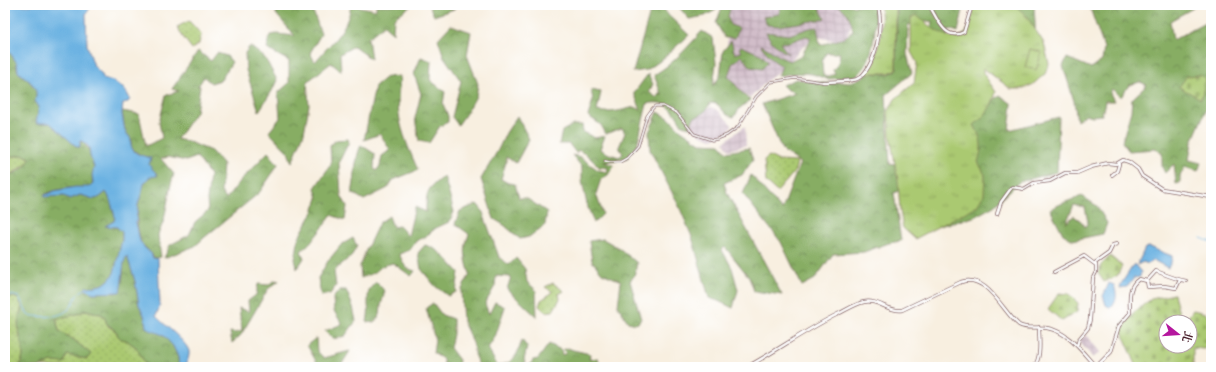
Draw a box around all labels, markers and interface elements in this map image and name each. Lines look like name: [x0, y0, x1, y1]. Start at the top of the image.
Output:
north arrow: [1158, 314, 1198, 354]
text: 北: [1179, 330, 1195, 344]

